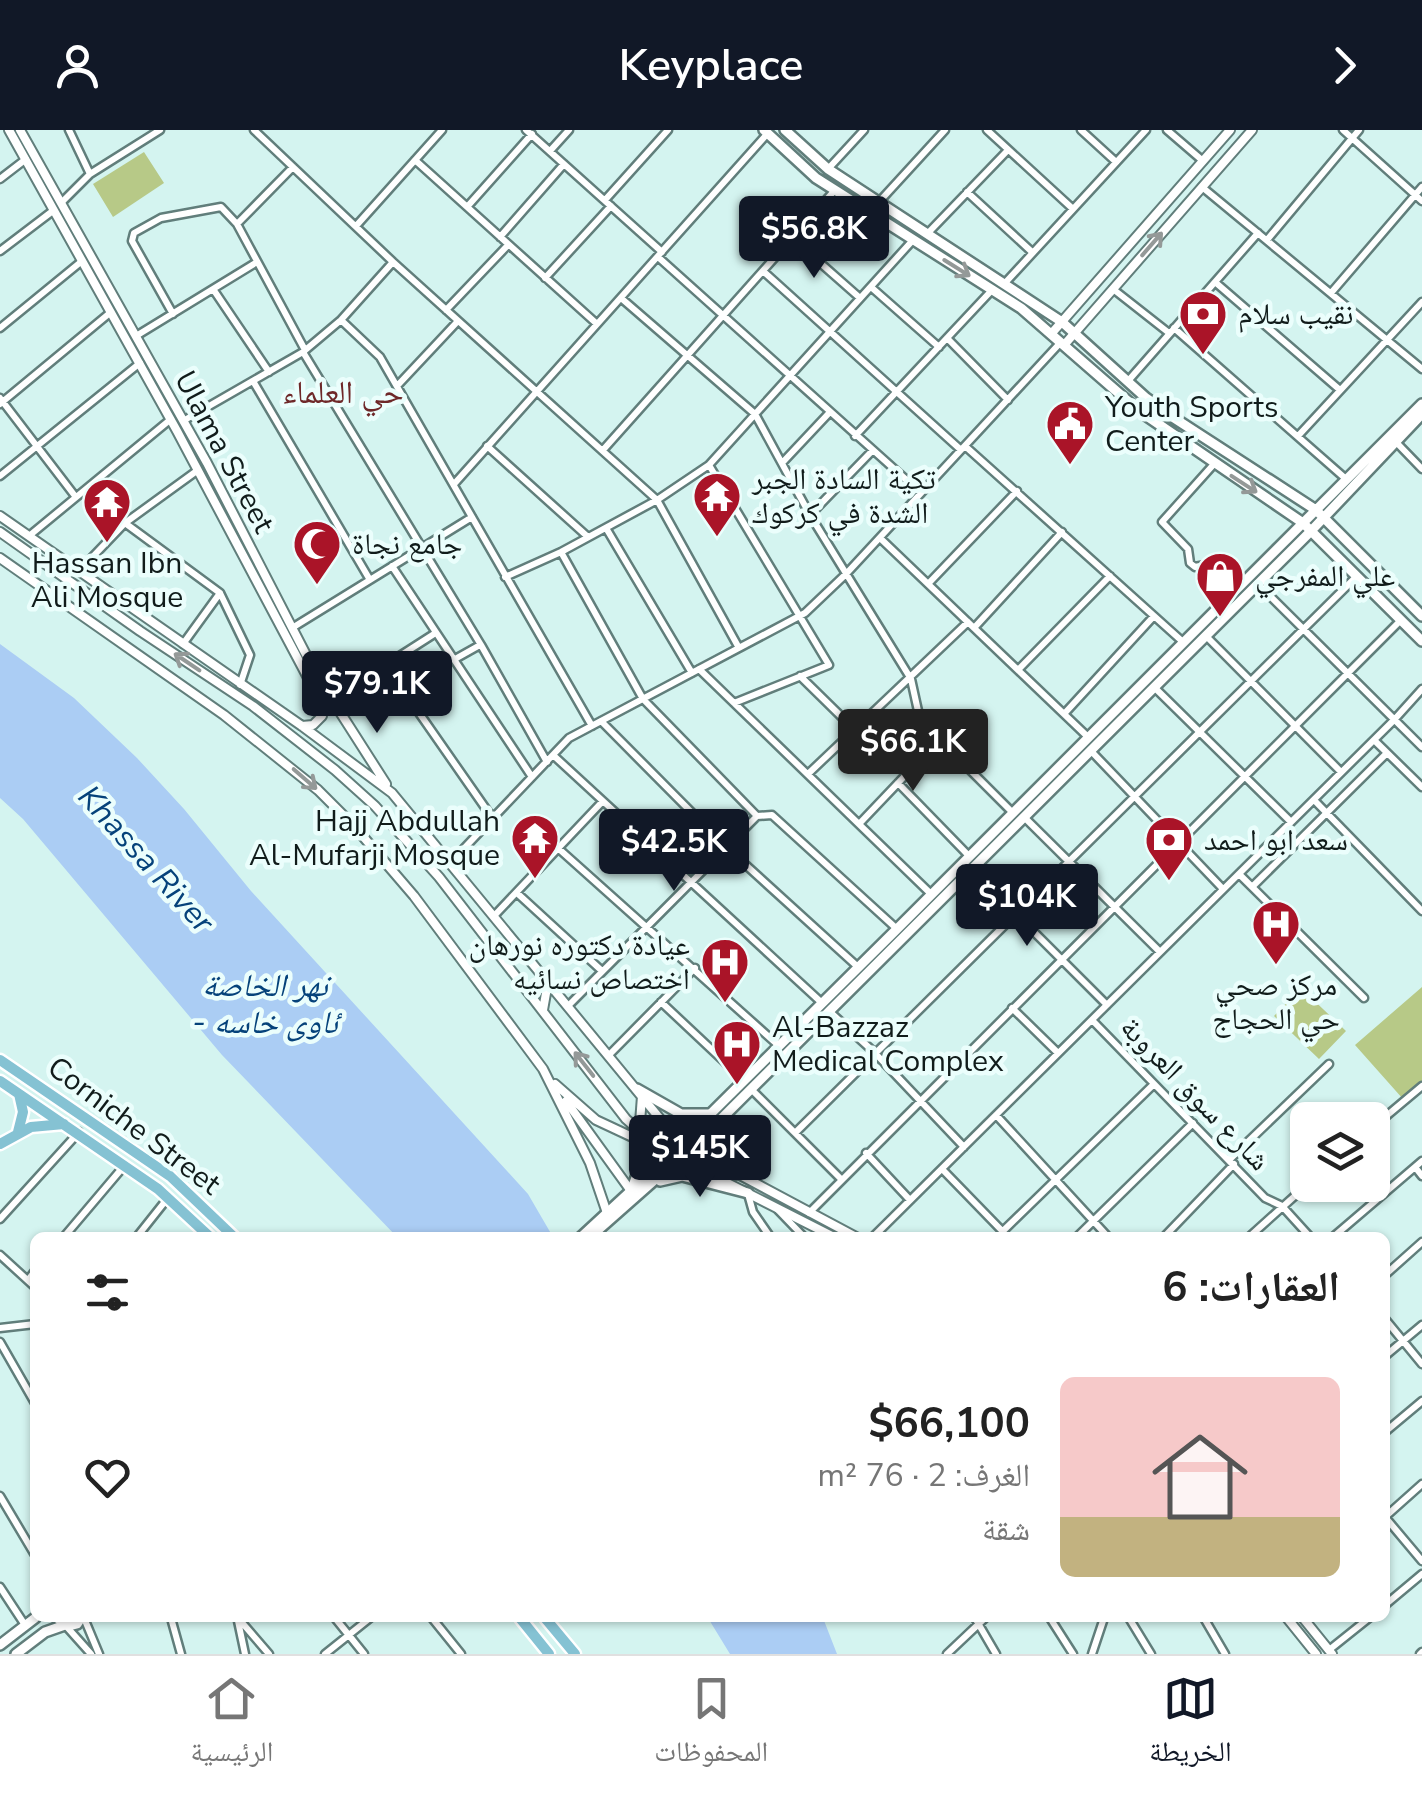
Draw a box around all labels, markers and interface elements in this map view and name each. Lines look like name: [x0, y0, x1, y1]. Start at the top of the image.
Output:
text: Keyplace: [619, 35, 803, 96]
icon: person: [50, 38, 105, 93]
icon: forward: [1317, 38, 1372, 93]
pin: $56.8K: [733, 196, 895, 281]
text: $56.8K: [761, 207, 867, 250]
one-way arrow: [1140, 232, 1162, 258]
one-way arrow: [942, 257, 970, 278]
bank icon: نقيب سلام: [1177, 288, 1229, 356]
place label: نقيب سلام: [1238, 294, 1354, 335]
street label: Ulama Street: [164, 364, 284, 541]
district label: حي العلماء: [282, 371, 404, 417]
place label: Youth Sports Center: [1104, 387, 1278, 462]
public building icon: Youth Sports Center: [1044, 398, 1096, 466]
place label: تكية السادة الجبر الشدة في كركوك: [751, 459, 936, 536]
temple icon: تكية السادة الجبر الشدة في كركوك: [691, 470, 743, 538]
one-way arrow: [1229, 473, 1257, 494]
temple icon: Hassan Ibn Ali Mosque: [81, 476, 133, 544]
mosque icon: جامع نجاة: [291, 518, 343, 586]
place label: جامع نجاة: [352, 524, 462, 565]
place label: Hassan Ibn Ali Mosque: [31, 543, 183, 618]
shop icon: علي المفرجي: [1194, 550, 1246, 618]
place label: علي المفرجي: [1255, 556, 1395, 599]
pin: $79.1K: [296, 651, 458, 736]
one-way arrow: [173, 652, 201, 673]
text: $79.1K: [324, 662, 430, 705]
pin: $66.1K: [832, 709, 994, 794]
text: $66.1K: [860, 720, 966, 763]
one-way arrow: [292, 768, 318, 790]
water label: Khassa River: [68, 776, 225, 943]
place label: Hajj Abdullah Al-Mufarji Mosque: [249, 801, 500, 876]
pin: $42.5K: [593, 809, 755, 894]
temple icon: Hajj Abdullah Al-Mufarji Mosque: [509, 812, 561, 880]
bank icon: سعد ابو احمد: [1143, 814, 1195, 882]
text: $42.5K: [621, 820, 727, 863]
place label: سعد ابو احمد: [1204, 820, 1348, 861]
pin: $104K: [957, 864, 1097, 949]
text: $104K: [978, 875, 1076, 918]
hospital icon: مركز صحي حي الحجاج: [1250, 898, 1302, 966]
place label: عيادة دكتوره نورهان اختصاص نسائيه: [469, 925, 690, 1000]
hospital icon: عيادة دكتوره نورهان اختصاص نسائيه: [699, 936, 751, 1004]
water label: نهر الخاصة - ئاوی خاسە: [192, 964, 343, 1044]
place label: مركز صحي حي الحجاج: [1212, 965, 1340, 1042]
place label: Al-Bazzaz Medical Complex: [772, 1007, 1004, 1082]
street label: شارع سوق العروبة: [1111, 1008, 1279, 1180]
hospital icon: Al-Bazzaz Medical Complex: [711, 1018, 763, 1086]
street label: Corniche Street: [39, 1047, 229, 1205]
one-way arrow: [574, 1051, 595, 1078]
map controls: [1290, 1102, 1390, 1202]
button: layers: [1290, 1102, 1390, 1202]
pin: $145K: [630, 1115, 770, 1200]
text: $145K: [651, 1126, 749, 1169]
text: العقارات: 6: [1162, 1259, 1340, 1316]
icon: filters: [80, 1265, 135, 1320]
text: $66,100: [868, 1395, 1030, 1452]
icon: home: [1140, 1417, 1260, 1537]
icon: heart: [80, 1450, 135, 1505]
text: الغرف: 2 · 76 m²: [818, 1454, 1030, 1497]
text: شقة: [982, 1508, 1030, 1551]
tab: الرئيسية: [190, 1671, 273, 1779]
tab: المحفوظات: [654, 1671, 768, 1779]
tab: الخريطة: [1149, 1671, 1232, 1779]

